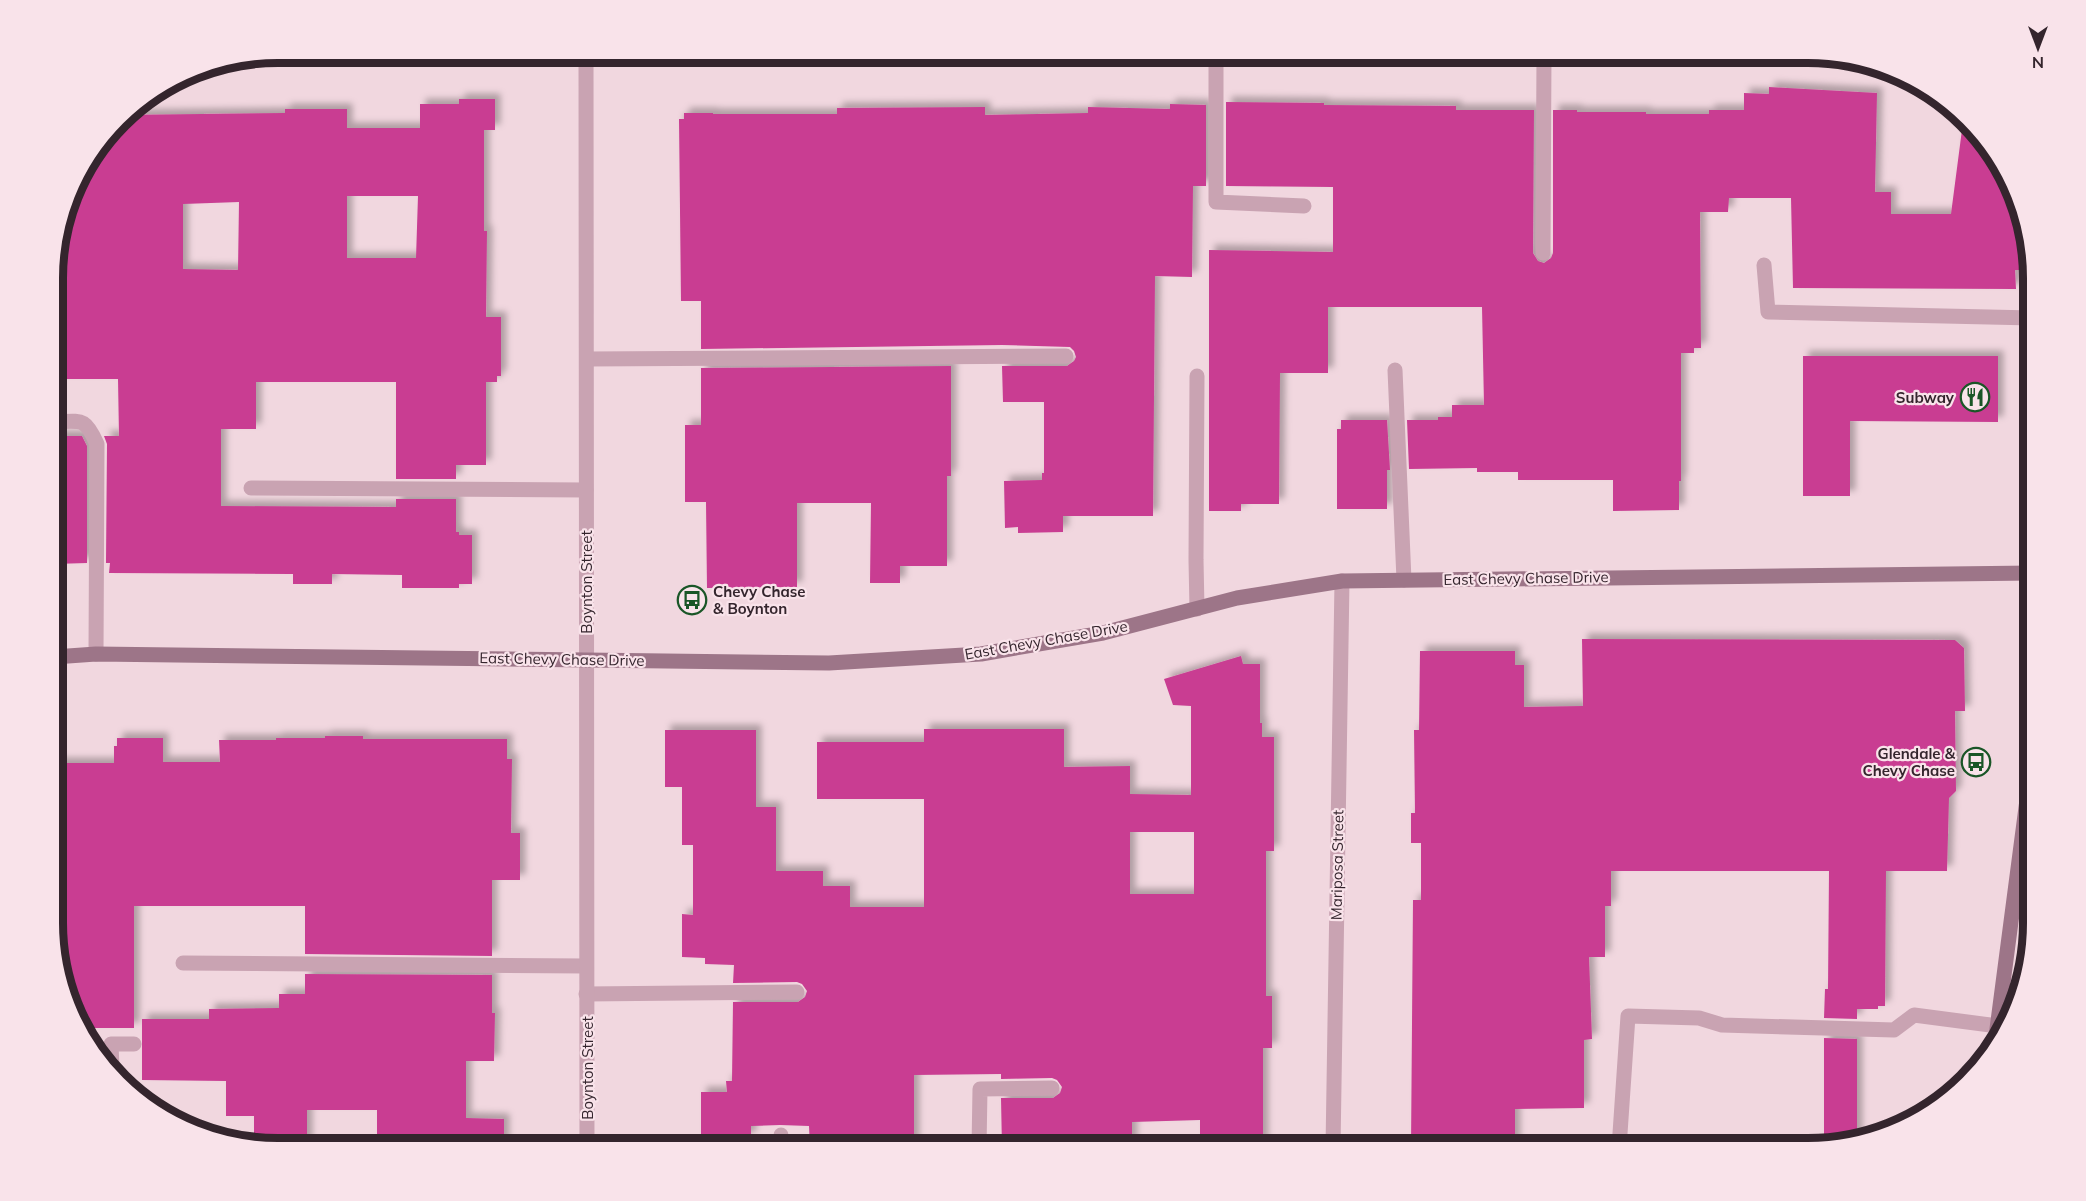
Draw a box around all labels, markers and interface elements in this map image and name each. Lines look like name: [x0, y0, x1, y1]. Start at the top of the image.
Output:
north arrow: [2008, 18, 2068, 78]
text: N: [2032, 53, 2044, 73]
restaurant icon: Subway: [1959, 381, 1991, 413]
place label: Subway: [1896, 388, 1955, 407]
street label: Boynton Street: [577, 530, 596, 634]
street label: East Chevy Chase Drive: [1443, 567, 1609, 589]
place label: Chevy Chase & Boynton: [713, 582, 806, 618]
bus stop icon: Chevy Chase & Boynton: [676, 584, 708, 616]
street label: East Chevy Chase Drive: [963, 616, 1129, 664]
street label: East Chevy Chase Drive: [479, 648, 645, 670]
place label: Glendale & Chevy Chase: [1862, 744, 1956, 780]
bus stop icon: Glendale & Chevy Chase: [1960, 746, 1992, 778]
street label: Mariposa Street: [1327, 810, 1347, 920]
street label: Boynton Street: [578, 1016, 597, 1120]

